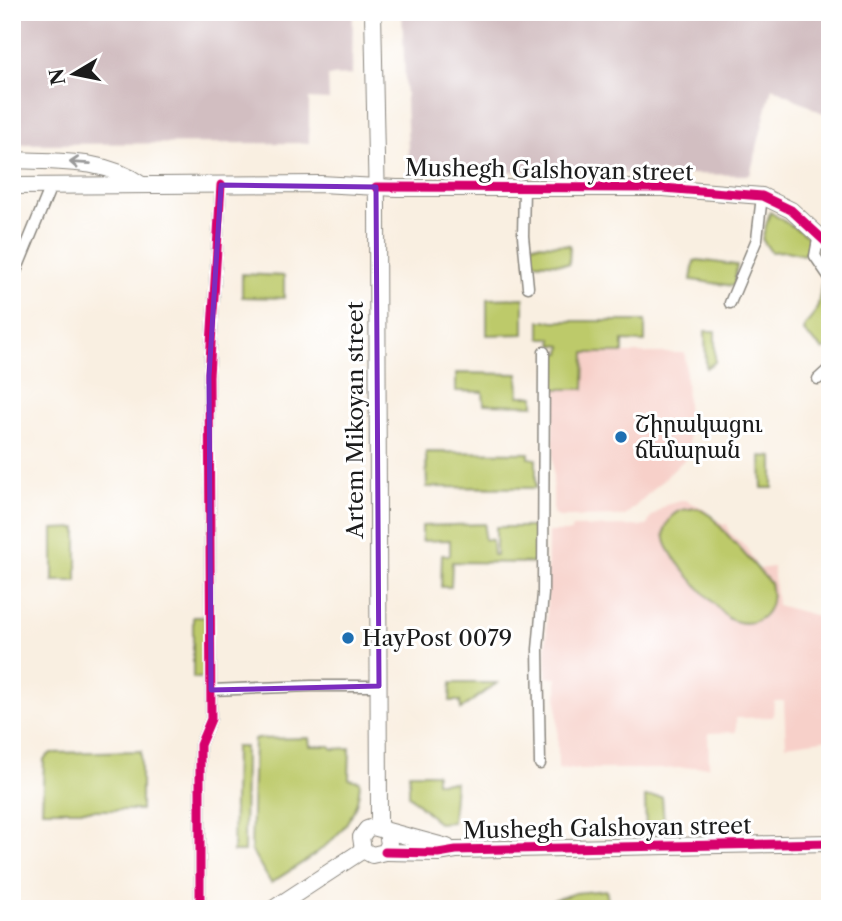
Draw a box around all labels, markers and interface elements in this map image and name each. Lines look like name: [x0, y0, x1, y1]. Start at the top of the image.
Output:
north arrow: [38, 38, 108, 108]
text: N: [45, 67, 71, 87]
street label: Mushegh Galshoyan street: [405, 153, 693, 187]
one-way arrow: [69, 156, 92, 169]
street label: Artem Mikoyan street: [341, 301, 369, 540]
place label: Շիրակացու ճեմարան: [635, 410, 763, 464]
marker: Շիրակացու ճեմարան: [613, 429, 629, 445]
place label: HayPost 0079: [362, 624, 512, 652]
marker: HayPost 0079: [340, 630, 356, 646]
street label: Mushegh Galshoyan street: [463, 811, 751, 845]

